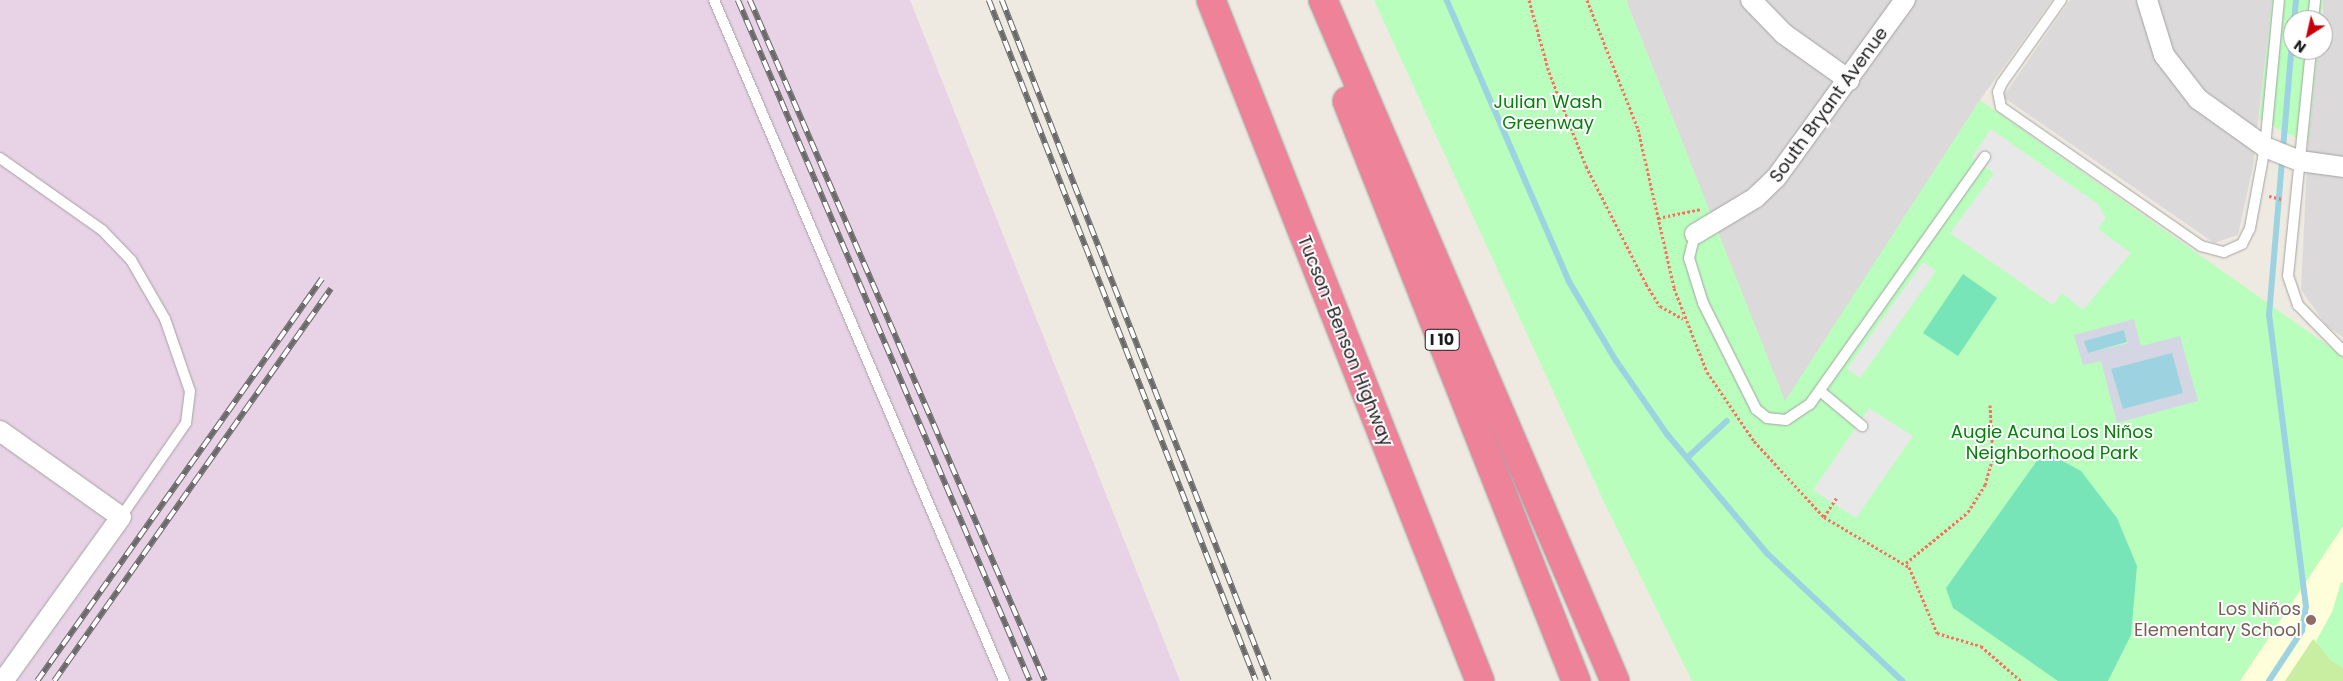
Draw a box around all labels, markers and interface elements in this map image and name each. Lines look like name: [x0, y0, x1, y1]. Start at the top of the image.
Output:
north arrow: [2283, 10, 2333, 60]
street label: South Bryant Avenue: [1765, 23, 1893, 187]
text: N: [2290, 35, 2310, 58]
park label: Julian Wash Greenway: [1493, 92, 1603, 134]
street label: Tucson–Benson Highway: [1293, 232, 1397, 450]
road number: I 10: [1424, 326, 1460, 354]
park label: Augie Acuna Los Niños Neighborhood Park: [1951, 422, 2153, 464]
place label: Los Niños Elementary School: [2134, 599, 2301, 642]
marker: Los Niños Elementary School: [2305, 614, 2317, 626]

